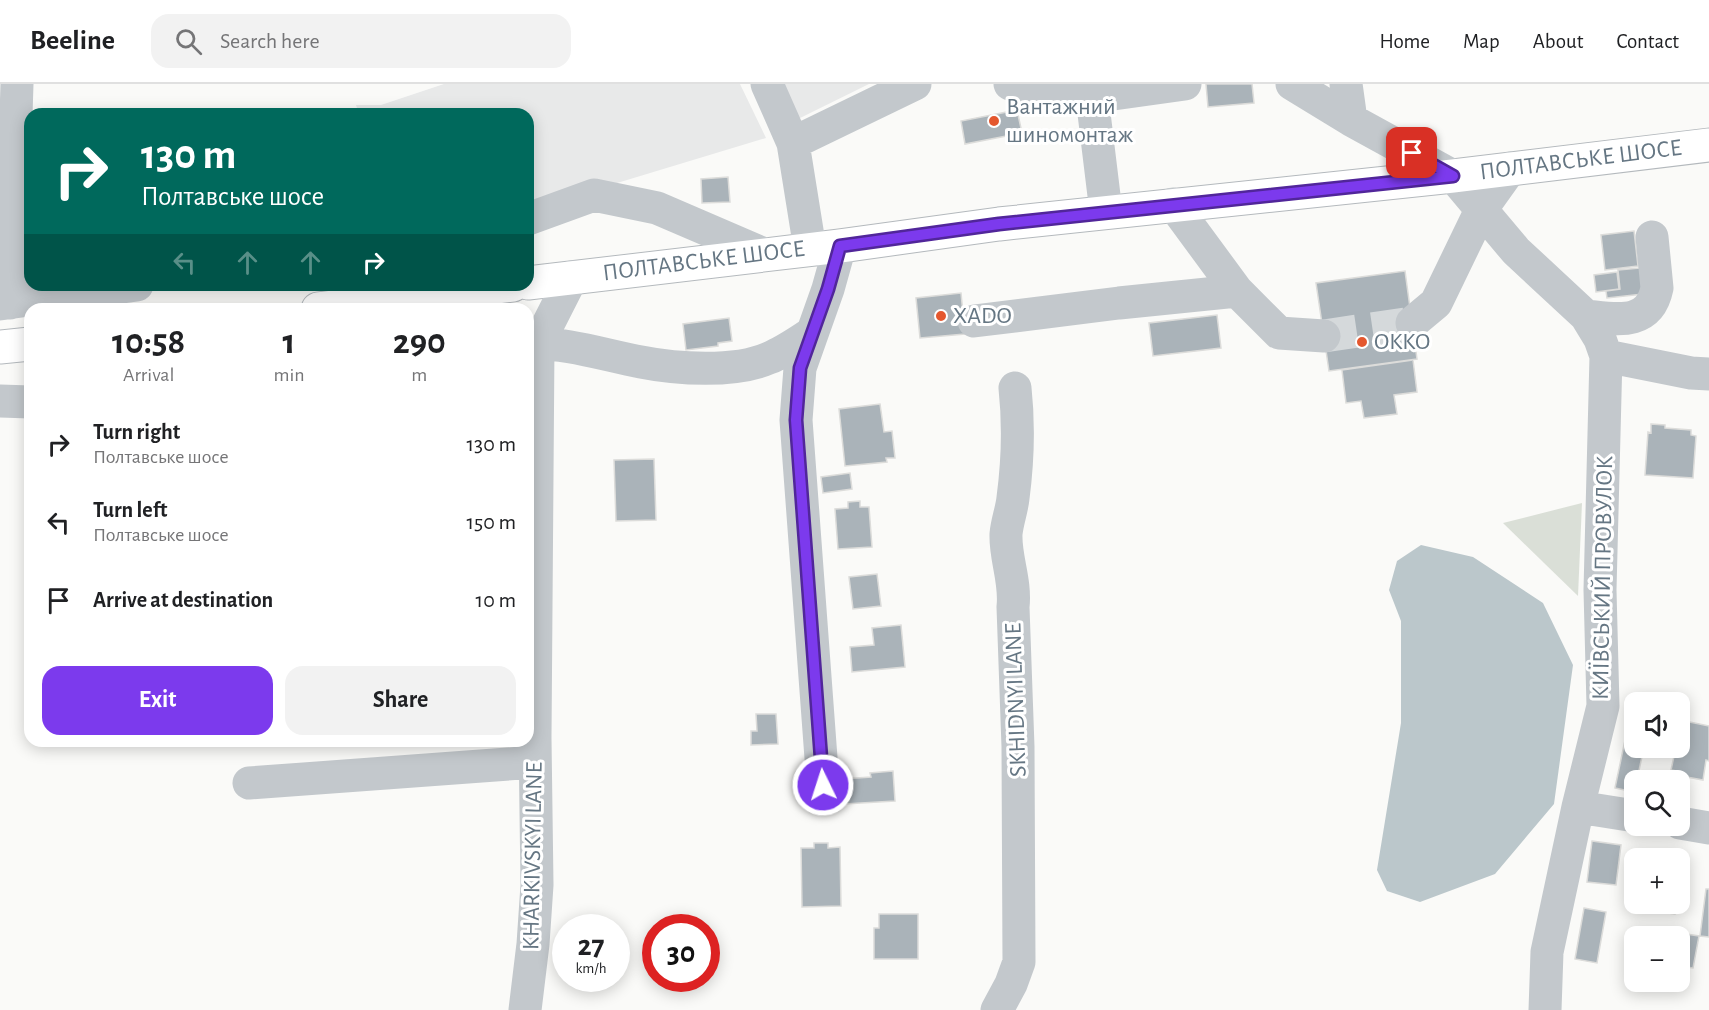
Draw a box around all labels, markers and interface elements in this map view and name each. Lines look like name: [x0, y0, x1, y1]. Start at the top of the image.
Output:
search box: [151, 14, 571, 68]
icon: search: [172, 25, 205, 58]
text: Beeline: [30, 27, 115, 55]
text: Search here: [220, 30, 320, 52]
text: Home: [1379, 31, 1430, 52]
text: Map: [1463, 31, 1500, 52]
text: About: [1533, 31, 1583, 52]
text: Contact: [1616, 31, 1679, 52]
place label: Вантажний шиномонтаж: [1006, 95, 1134, 147]
marker: Вантажний шиномонтаж: [987, 114, 1001, 128]
pin: [1386, 127, 1437, 178]
icon: right: [42, 132, 120, 210]
text: 130 m: [141, 134, 236, 176]
icon: arrive: [1395, 136, 1428, 169]
street label: ПОЛТАВСЬКЕ ШОСЕ: [1478, 136, 1684, 184]
text: Полтавське шосе: [141, 183, 324, 210]
street label: ПОЛТАВСЬКЕ ШОСЕ: [601, 237, 807, 285]
icon: left: [168, 246, 201, 279]
icon: ahead: [231, 246, 264, 279]
icon: ahead: [294, 246, 327, 279]
icon: right: [357, 246, 390, 279]
place label: XADO: [953, 304, 1012, 328]
marker: XADO: [934, 309, 948, 323]
text: 10:58: [112, 324, 185, 360]
text: 1: [283, 324, 296, 360]
text: 290: [393, 324, 446, 360]
place label: OKKO: [1374, 330, 1430, 354]
marker: OKKO: [1355, 335, 1369, 349]
text: Arrival: [123, 365, 174, 385]
text: min: [273, 365, 305, 385]
text: m: [411, 365, 427, 385]
text: Turn right: [93, 421, 180, 443]
icon: right: [42, 428, 75, 461]
text: 130 m: [467, 433, 516, 455]
text: Полтавське шосе: [93, 447, 229, 467]
street label: КИЇВСЬКИЙ ПРОВУЛОК: [1588, 456, 1617, 700]
text: Turn left: [93, 499, 167, 521]
icon: left: [42, 506, 75, 539]
text: 150 m: [466, 511, 516, 533]
text: Полтавське шосе: [93, 525, 229, 545]
icon: arrive: [42, 584, 75, 617]
text: Arrive at destination: [93, 589, 273, 611]
text: 10 m: [476, 589, 516, 611]
street label: SKHIDNYI LANE: [1001, 622, 1031, 777]
button: Exit: [42, 666, 273, 735]
button: Share: [285, 666, 516, 735]
map controls: [1624, 692, 1690, 992]
button: sound: [1624, 692, 1690, 758]
position arrow: [791, 753, 855, 817]
street label: KHARKIVSKYI LANE: [519, 761, 547, 950]
button: search: [1624, 770, 1690, 836]
button: +: [1624, 848, 1690, 914]
speed limit sign: 30: [642, 914, 720, 992]
button: −: [1624, 926, 1690, 992]
text: 27: [577, 931, 605, 961]
text: km/h: [576, 961, 606, 976]

